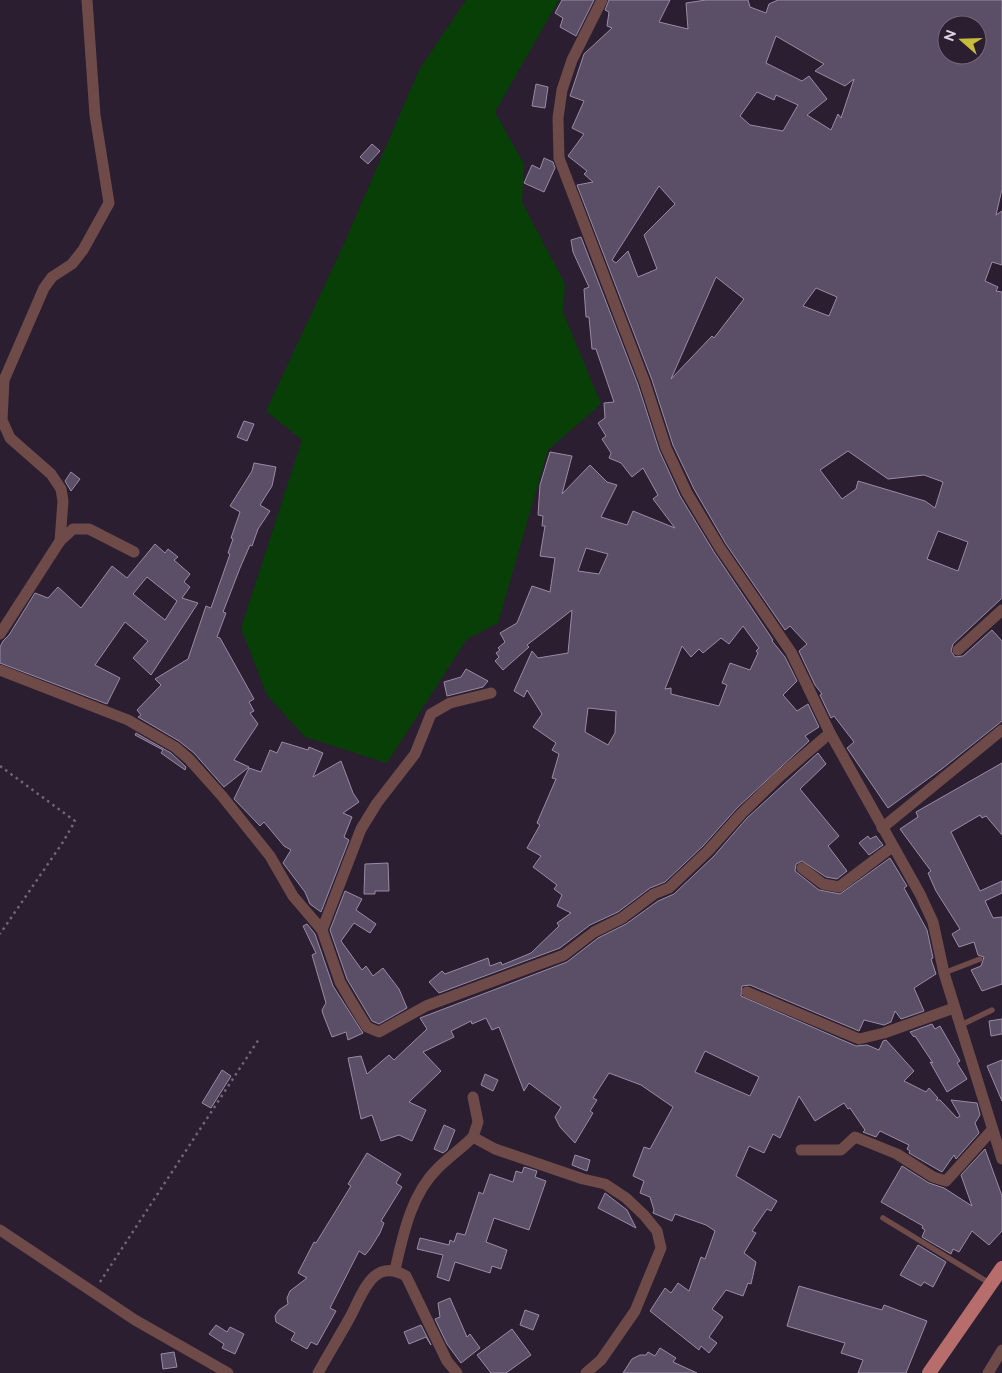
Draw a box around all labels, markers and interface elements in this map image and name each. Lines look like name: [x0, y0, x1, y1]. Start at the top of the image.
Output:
north arrow: [937, 15, 987, 65]
text: N: [940, 28, 959, 43]

